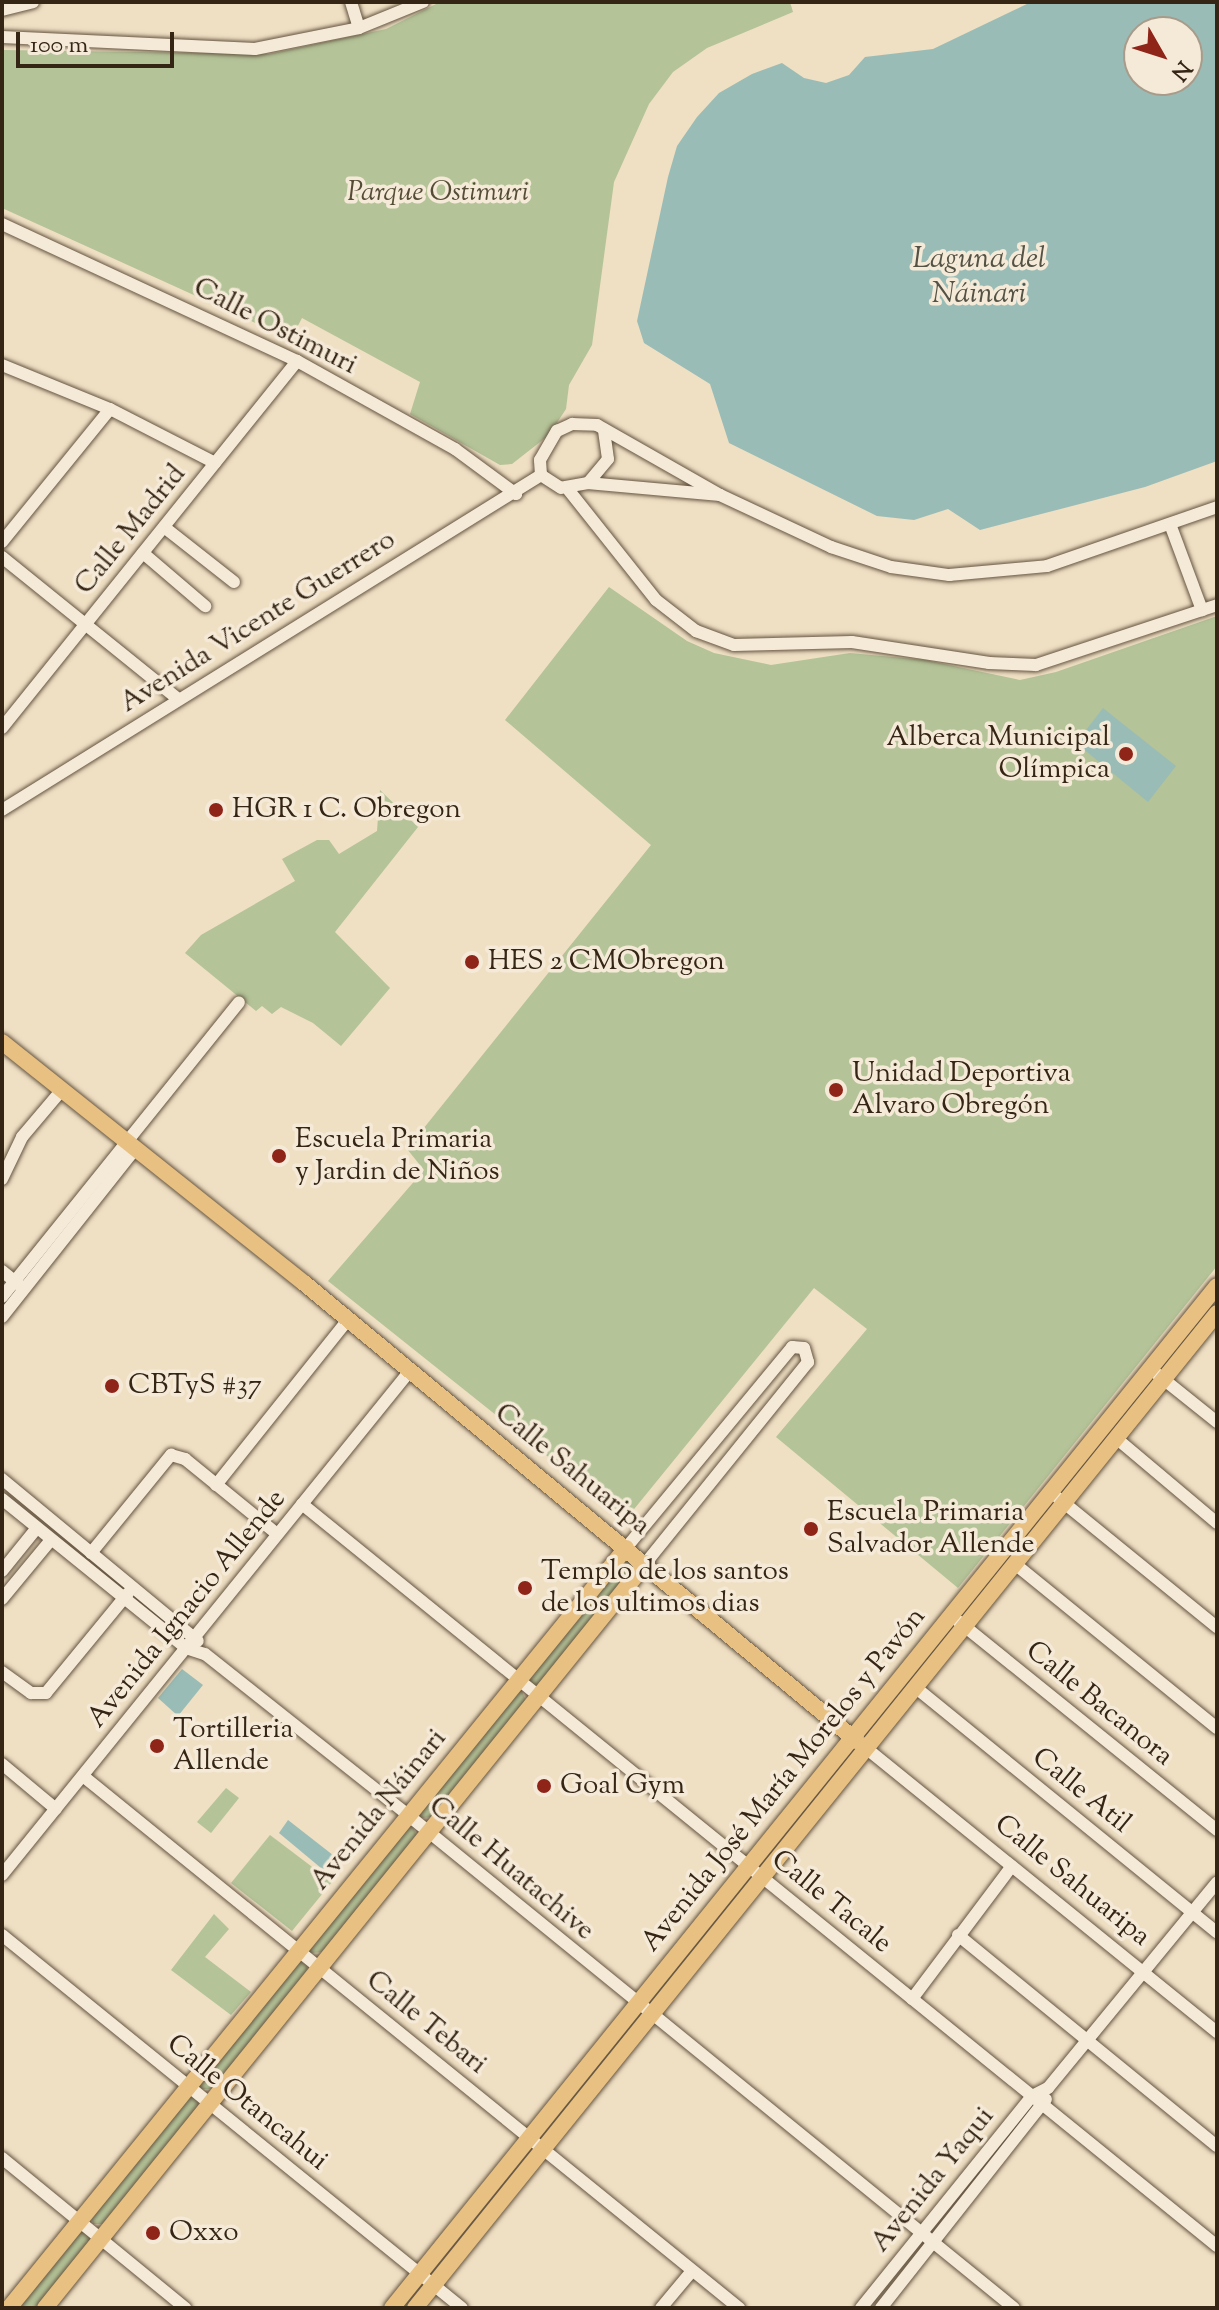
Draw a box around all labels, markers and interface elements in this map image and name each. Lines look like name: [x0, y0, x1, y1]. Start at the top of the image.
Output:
scale bar: [20, 16, 178, 66]
north arrow: [1123, 16, 1203, 96]
text: 100 m: [30, 29, 88, 63]
text: N: [1162, 53, 1198, 87]
park label: Parque Ostimuri: [347, 176, 529, 210]
water label: Laguna del Náinari: [912, 242, 1046, 312]
street label: Calle Ostimuri: [187, 271, 363, 383]
street label: Calle Madrid: [68, 458, 194, 602]
street label: Avenida Vicente Guerrero: [114, 523, 402, 721]
place label: Alberca Municipal Olímpica: [886, 721, 1110, 787]
marker: Alberca Municipal Olímpica: [1117, 745, 1135, 763]
place label: HGR 1 C. Obregon: [232, 793, 461, 827]
marker: HGR 1 C. Obregon: [207, 801, 225, 819]
place label: HES 2 CMObregon: [488, 945, 725, 979]
marker: HES 2 CMObregon: [463, 953, 481, 971]
place label: Unidad Deportiva Alvaro Obregón: [852, 1057, 1071, 1123]
marker: Unidad Deportiva Alvaro Obregón: [827, 1081, 845, 1099]
place label: Escuela Primaria y Jardin de Niños: [295, 1123, 500, 1189]
marker: Escuela Primaria y Jardin de Niños: [270, 1147, 288, 1165]
place label: CBTyS #37: [128, 1369, 262, 1403]
marker: CBTyS #37: [103, 1377, 121, 1395]
street label: Calle Sahuaripa: [487, 1397, 657, 1543]
street label: Avenida Ignacio Allende: [81, 1483, 293, 1735]
place label: Escuela Primaria Salvador Allende: [827, 1496, 1035, 1562]
marker: Escuela Primaria Salvador Allende: [802, 1520, 820, 1538]
place label: Templo de los santos de los ultimos dias: [541, 1555, 789, 1621]
marker: Templo de los santos de los ultimos dias: [516, 1579, 534, 1597]
street label: Avenida José María Morelos y Pavón: [635, 1601, 933, 1959]
street label: Calle Bacanora: [1018, 1634, 1180, 1774]
place label: Tortilleria Allende: [173, 1713, 293, 1779]
street label: Avenida Náinari: [304, 1723, 454, 1897]
marker: Tortilleria Allende: [148, 1737, 166, 1755]
street label: Calle Atil: [1025, 1741, 1137, 1841]
place label: Goal Gym: [560, 1769, 685, 1803]
marker: Goal Gym: [535, 1777, 553, 1795]
street label: Calle Huatachive: [421, 1790, 601, 1948]
street label: Calle Sahuaripa: [987, 1808, 1157, 1954]
street label: Calle Tacale: [764, 1843, 898, 1961]
street label: Calle Tebari: [359, 1964, 493, 2082]
street label: Calle Otancahui: [160, 2028, 334, 2178]
street label: Avenida Yaqui: [864, 2101, 1002, 2259]
place label: Oxxo: [169, 2216, 238, 2250]
marker: Oxxo: [144, 2224, 162, 2242]

